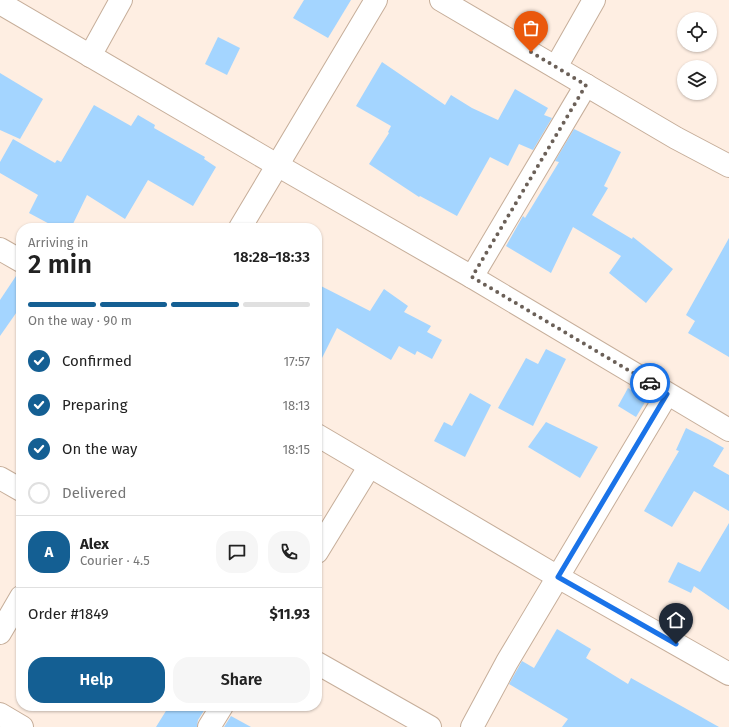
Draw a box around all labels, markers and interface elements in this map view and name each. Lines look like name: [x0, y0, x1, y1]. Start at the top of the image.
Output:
pin: [514, 11, 548, 52]
map controls: [677, 12, 717, 100]
button: locate: [677, 12, 717, 52]
icon: bag: [520, 17, 542, 39]
button: layers: [677, 60, 717, 100]
text: Arriving in: [28, 235, 88, 250]
text: 18:28–18:33: [233, 248, 310, 266]
text: 2 min: [28, 249, 92, 280]
text: On the way · 90 m: [28, 313, 132, 328]
icon: check: [28, 350, 50, 372]
text: Confirmed: [62, 352, 132, 370]
text: 17:57: [283, 354, 310, 369]
courier: [630, 363, 670, 403]
icon: car: [639, 372, 661, 394]
icon: check: [28, 394, 50, 416]
text: Preparing: [62, 396, 127, 414]
text: 18:13: [282, 398, 310, 413]
icon: check: [28, 438, 50, 460]
text: On the way: [62, 440, 137, 458]
text: 18:15: [282, 442, 310, 457]
text: Delivered: [62, 484, 126, 502]
button: chat: [216, 531, 258, 573]
button: phone: [268, 531, 310, 573]
text: Alex: [80, 535, 109, 553]
text: A: [45, 543, 53, 561]
text: Courier · 4.5: [80, 553, 150, 568]
pin: [659, 603, 693, 644]
text: Order #1849: [28, 605, 109, 623]
text: $11.93: [269, 605, 310, 623]
icon: home: [665, 609, 687, 631]
button: Help: [28, 657, 165, 703]
button: Share: [173, 657, 310, 703]

